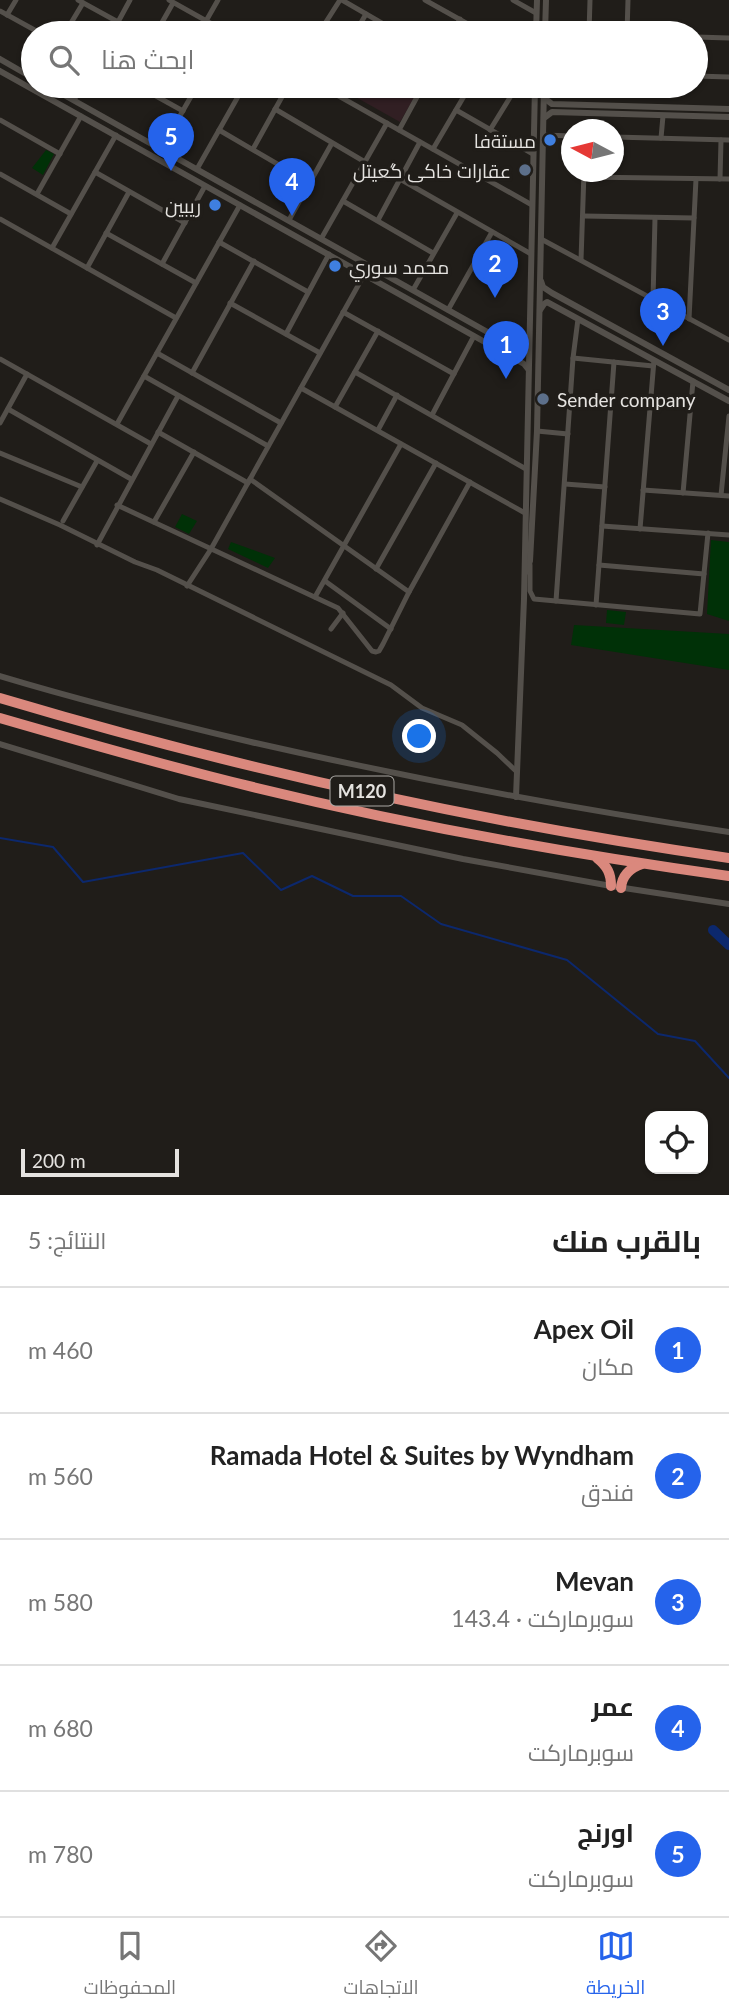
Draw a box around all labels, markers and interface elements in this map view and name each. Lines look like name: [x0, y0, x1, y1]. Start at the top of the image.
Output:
search box: [21, 21, 708, 98]
icon: search: [45, 41, 83, 79]
text: ابحث هنا: [101, 43, 195, 75]
pin: 5: [148, 113, 194, 171]
north arrow: [561, 119, 624, 182]
place label: مستةفا: [474, 129, 536, 152]
marker: مستةفا: [542, 132, 558, 148]
pin: 4: [269, 158, 315, 216]
place label: عقارات خاكى گعيتل: [353, 159, 511, 183]
marker: عقارات خاكى گعيتل: [517, 162, 533, 178]
place label: ريبين: [165, 194, 201, 218]
marker: ريبين: [207, 197, 223, 213]
pin: 2: [472, 240, 518, 298]
place label: محمد سوري: [349, 255, 449, 282]
marker: محمد سوري: [327, 258, 343, 274]
pin: 3: [640, 288, 686, 346]
pin: 1: [483, 321, 529, 379]
place label: Sender company: [557, 388, 696, 411]
marker: Sender company: [535, 391, 551, 407]
your location: [402, 719, 436, 753]
road number: M120: [330, 776, 394, 806]
map controls: [645, 1111, 708, 1174]
button: locate: [645, 1111, 708, 1174]
scale bar: [21, 1146, 178, 1178]
text: 200 m: [32, 1149, 86, 1172]
text: بالقرب منك: [552, 1222, 701, 1258]
text: النتائج: 5: [28, 1226, 106, 1254]
text: Apex Oil: [534, 1313, 634, 1345]
text: 460 m: [28, 1336, 93, 1364]
text: 1: [671, 1336, 685, 1364]
text: مكان: [582, 1352, 634, 1380]
text: Ramada Hotel & Suites by Wyndham: [210, 1439, 634, 1471]
text: 560 m: [28, 1462, 93, 1490]
text: 2: [671, 1462, 685, 1490]
text: فندق: [581, 1478, 634, 1506]
text: Mevan: [555, 1565, 634, 1597]
text: 580 m: [28, 1588, 93, 1616]
text: 3: [671, 1588, 685, 1616]
text: سوبرماركت · 143.4: [451, 1604, 634, 1632]
text: عمر: [591, 1690, 634, 1722]
text: 680 m: [28, 1714, 93, 1742]
text: 4: [671, 1714, 685, 1742]
text: سوبرماركت: [528, 1738, 634, 1766]
text: اورنج: [577, 1816, 634, 1848]
text: 780 m: [28, 1840, 93, 1868]
text: 5: [671, 1840, 685, 1868]
text: سوبرماركت: [528, 1864, 634, 1892]
tab: المحفوظات: [84, 1927, 176, 2005]
tab: الاتجاهات: [343, 1927, 419, 2005]
tab: الخريطة: [586, 1927, 645, 2005]

